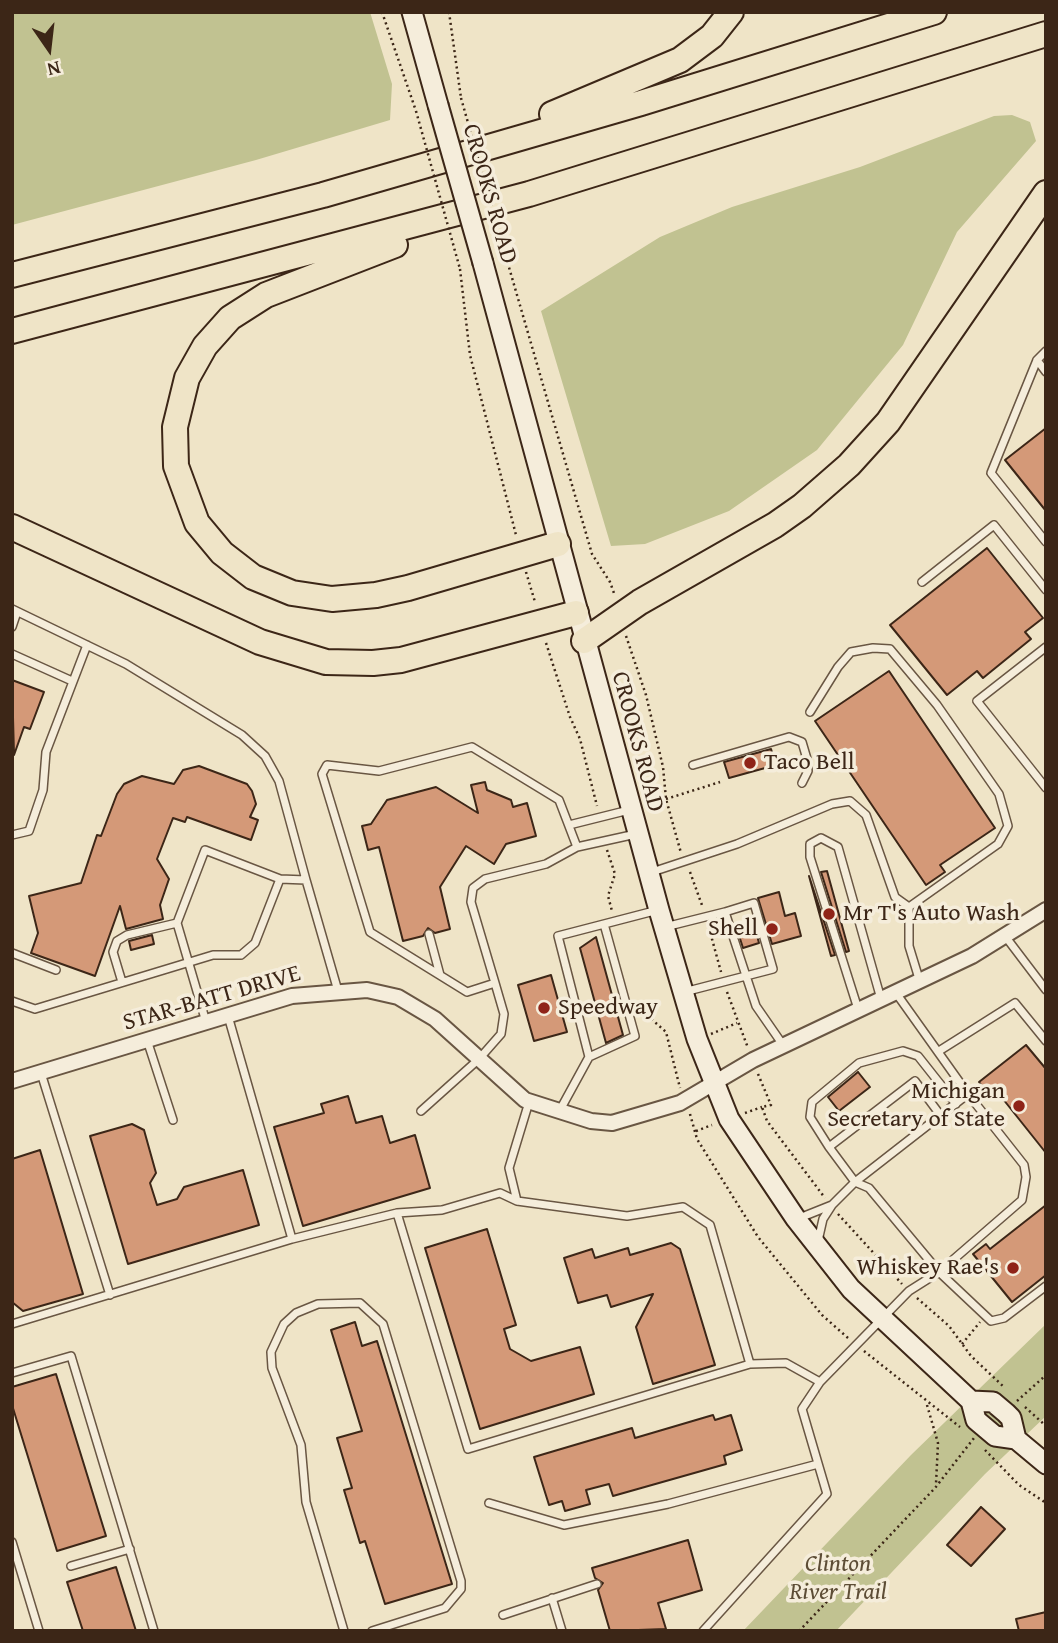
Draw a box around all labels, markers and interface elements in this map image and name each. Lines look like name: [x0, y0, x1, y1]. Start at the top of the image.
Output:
north arrow: [14, 14, 84, 84]
text: N: [45, 54, 64, 84]
street label: CROOKS ROAD: [455, 121, 523, 267]
street label: CROOKS ROAD: [604, 669, 670, 815]
place label: Taco Bell: [764, 749, 854, 777]
marker: Taco Bell: [742, 755, 758, 771]
place label: Mr T's Auto Wash: [843, 900, 1020, 928]
marker: Mr T's Auto Wash: [821, 906, 837, 922]
place label: Shell: [708, 915, 758, 943]
marker: Shell: [764, 921, 780, 937]
street label: STAR-BATT DRIVE: [120, 960, 304, 1038]
place label: Speedway: [558, 994, 658, 1022]
marker: Speedway: [536, 1000, 552, 1016]
place label: Michigan Secretary of State: [827, 1078, 1005, 1134]
marker: Michigan Secretary of State: [1011, 1098, 1027, 1114]
place label: Whiskey Rae's: [857, 1254, 999, 1282]
marker: Whiskey Rae's: [1005, 1260, 1021, 1276]
park label: Clinton River Trail: [789, 1551, 887, 1607]

